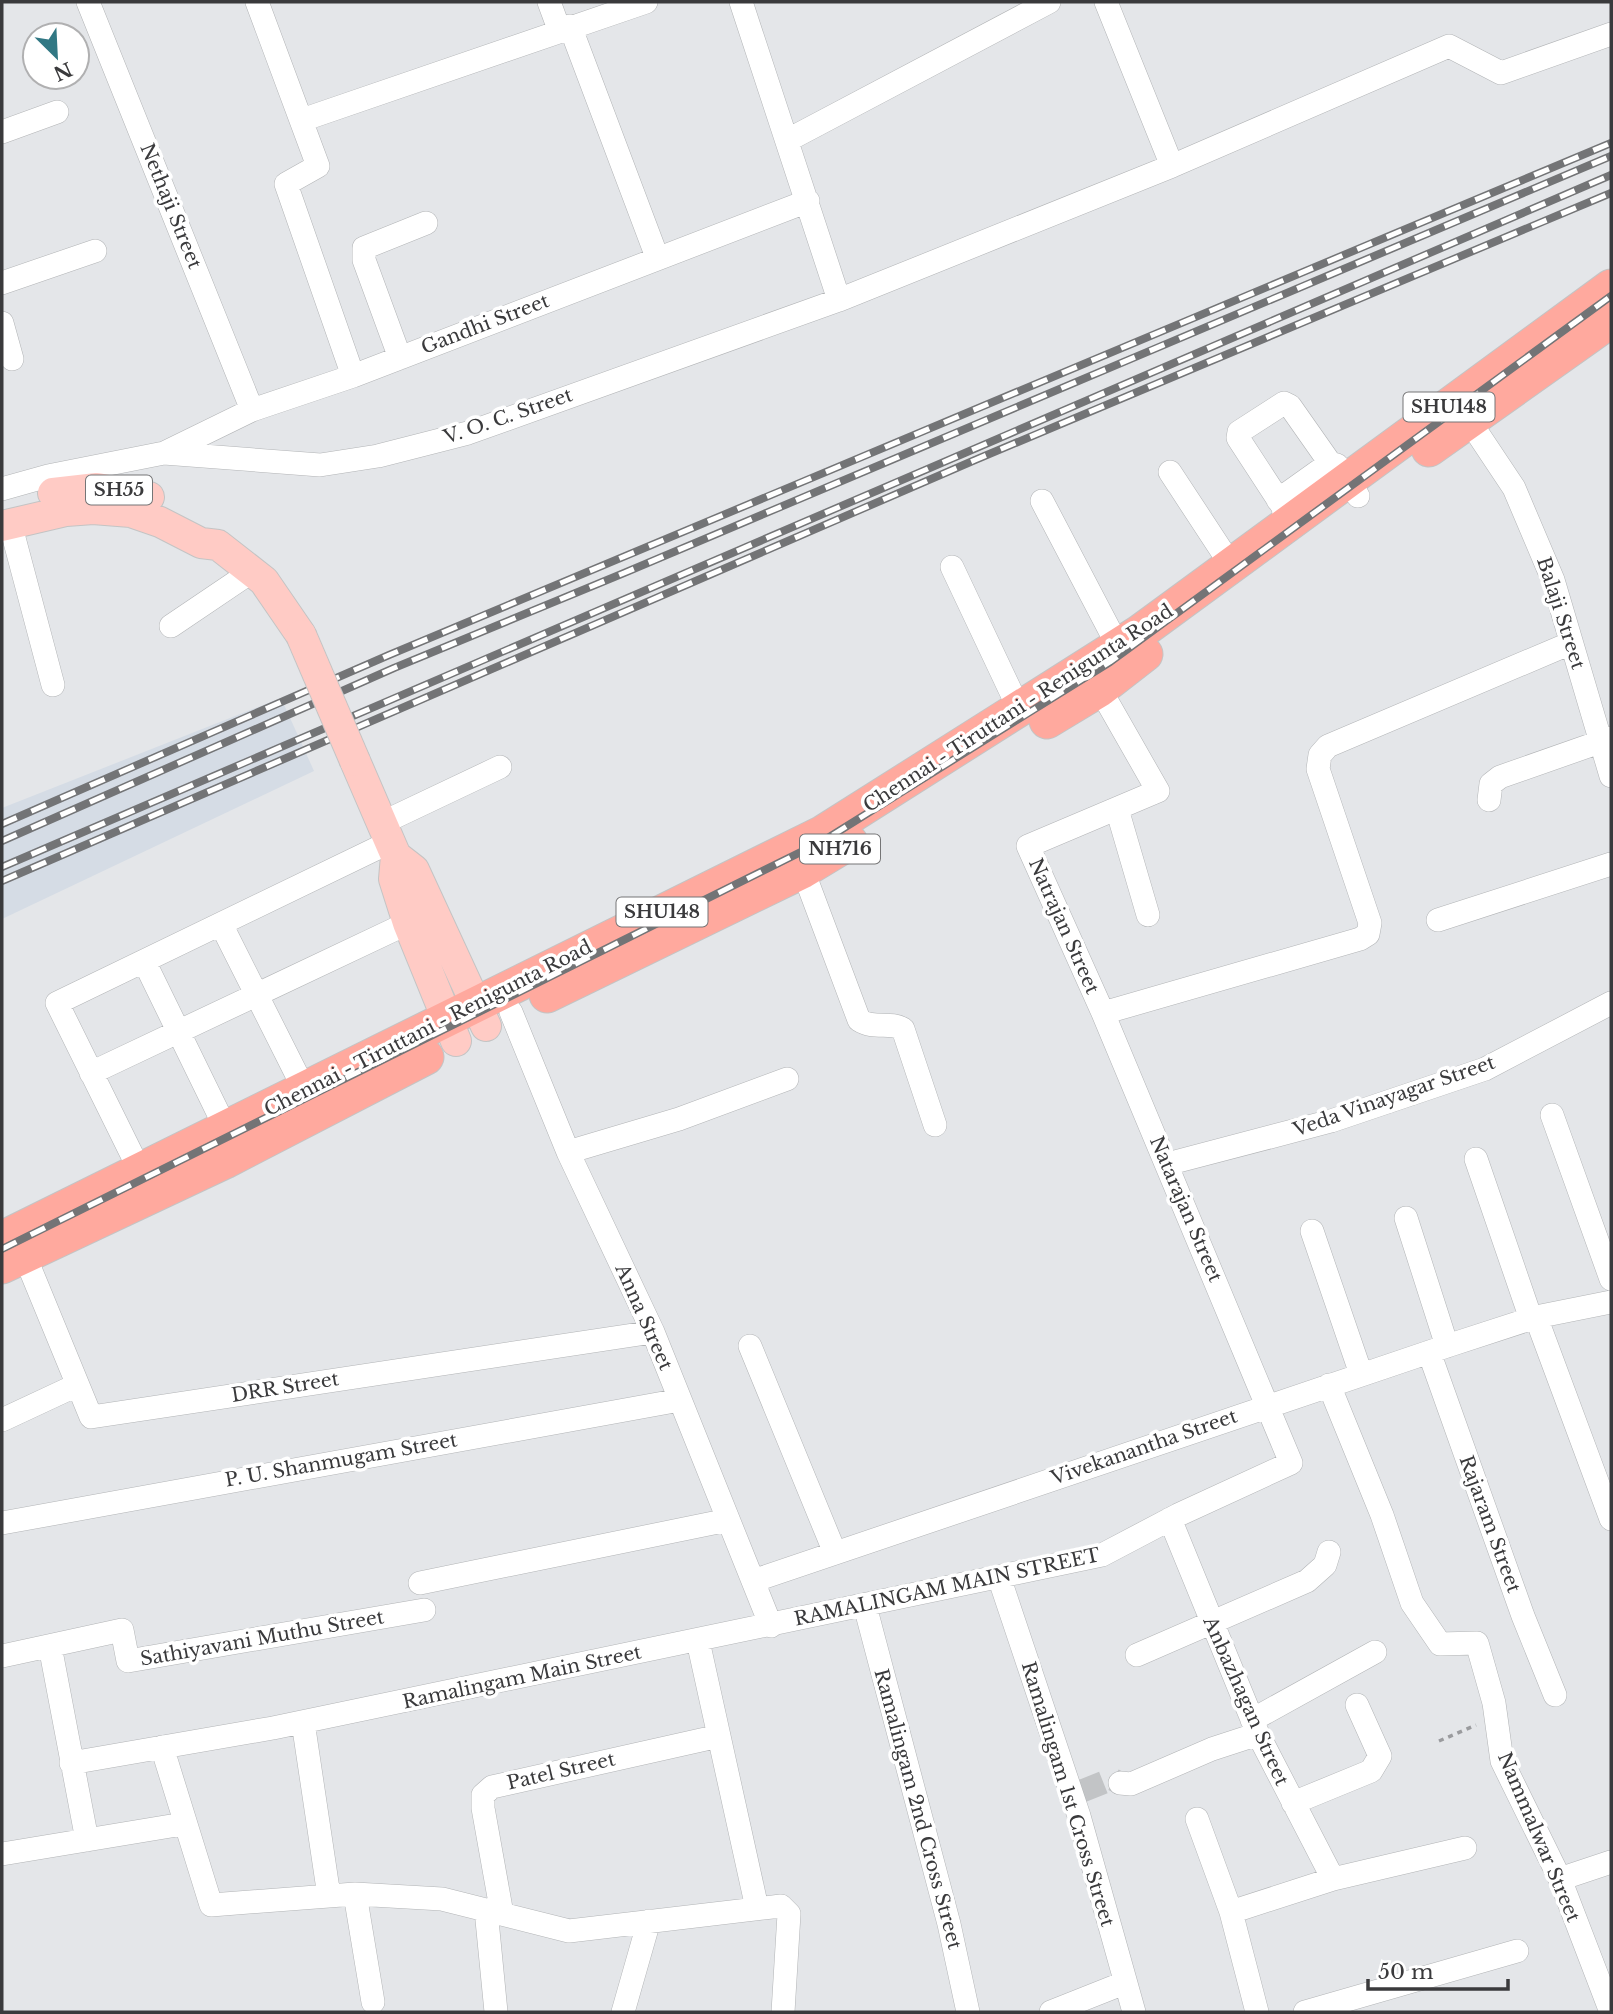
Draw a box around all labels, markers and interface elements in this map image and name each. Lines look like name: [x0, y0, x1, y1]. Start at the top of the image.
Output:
north arrow: [21, 21, 91, 91]
text: N: [50, 57, 76, 85]
street label: Nethaji Street: [135, 140, 207, 273]
street label: Gandhi Street: [418, 289, 553, 359]
street label: V. O. C. Street: [440, 383, 576, 449]
road number: SHU148: [1404, 393, 1494, 422]
road number: SH55: [86, 476, 152, 504]
street label: Balaji Street: [1532, 554, 1590, 673]
street label: Chennai - Tiruttani - Renigunta Road: [859, 599, 1177, 817]
road number: NH716: [800, 834, 880, 864]
street label: Natrajan Street: [1024, 855, 1104, 998]
road number: SHU148: [616, 897, 708, 926]
street label: Chennai - Tiruttani - Renigunta Road: [260, 935, 596, 1121]
street label: Veda Vinayagar Street: [1289, 1050, 1499, 1142]
street label: Natarajan Street: [1145, 1133, 1227, 1286]
street label: Anna Street: [610, 1259, 678, 1374]
street label: DRR Street: [230, 1367, 341, 1407]
street label: Vivekanantha Street: [1047, 1404, 1241, 1490]
street label: P. U. Shanmugam Street: [223, 1428, 460, 1492]
street label: Rajaram Street: [1455, 1452, 1526, 1597]
street label: RAMALINGAM MAIN STREET: [792, 1543, 1102, 1631]
street label: Sathiyavani Muthu Street: [138, 1605, 386, 1671]
street label: Anbazhagan Street: [1198, 1612, 1294, 1790]
street label: Ramalingam Main Street: [401, 1640, 644, 1714]
street label: Ramalingam 1st Cross Street: [1017, 1659, 1120, 1930]
street label: Ramalingam 2nd Cross Street: [869, 1666, 967, 1953]
street label: Patel Street: [505, 1747, 618, 1795]
street label: Nammalwar Street: [1493, 1749, 1585, 1926]
scale bar: [1368, 1948, 1508, 1992]
text: 50 m: [1378, 1959, 1434, 1985]

